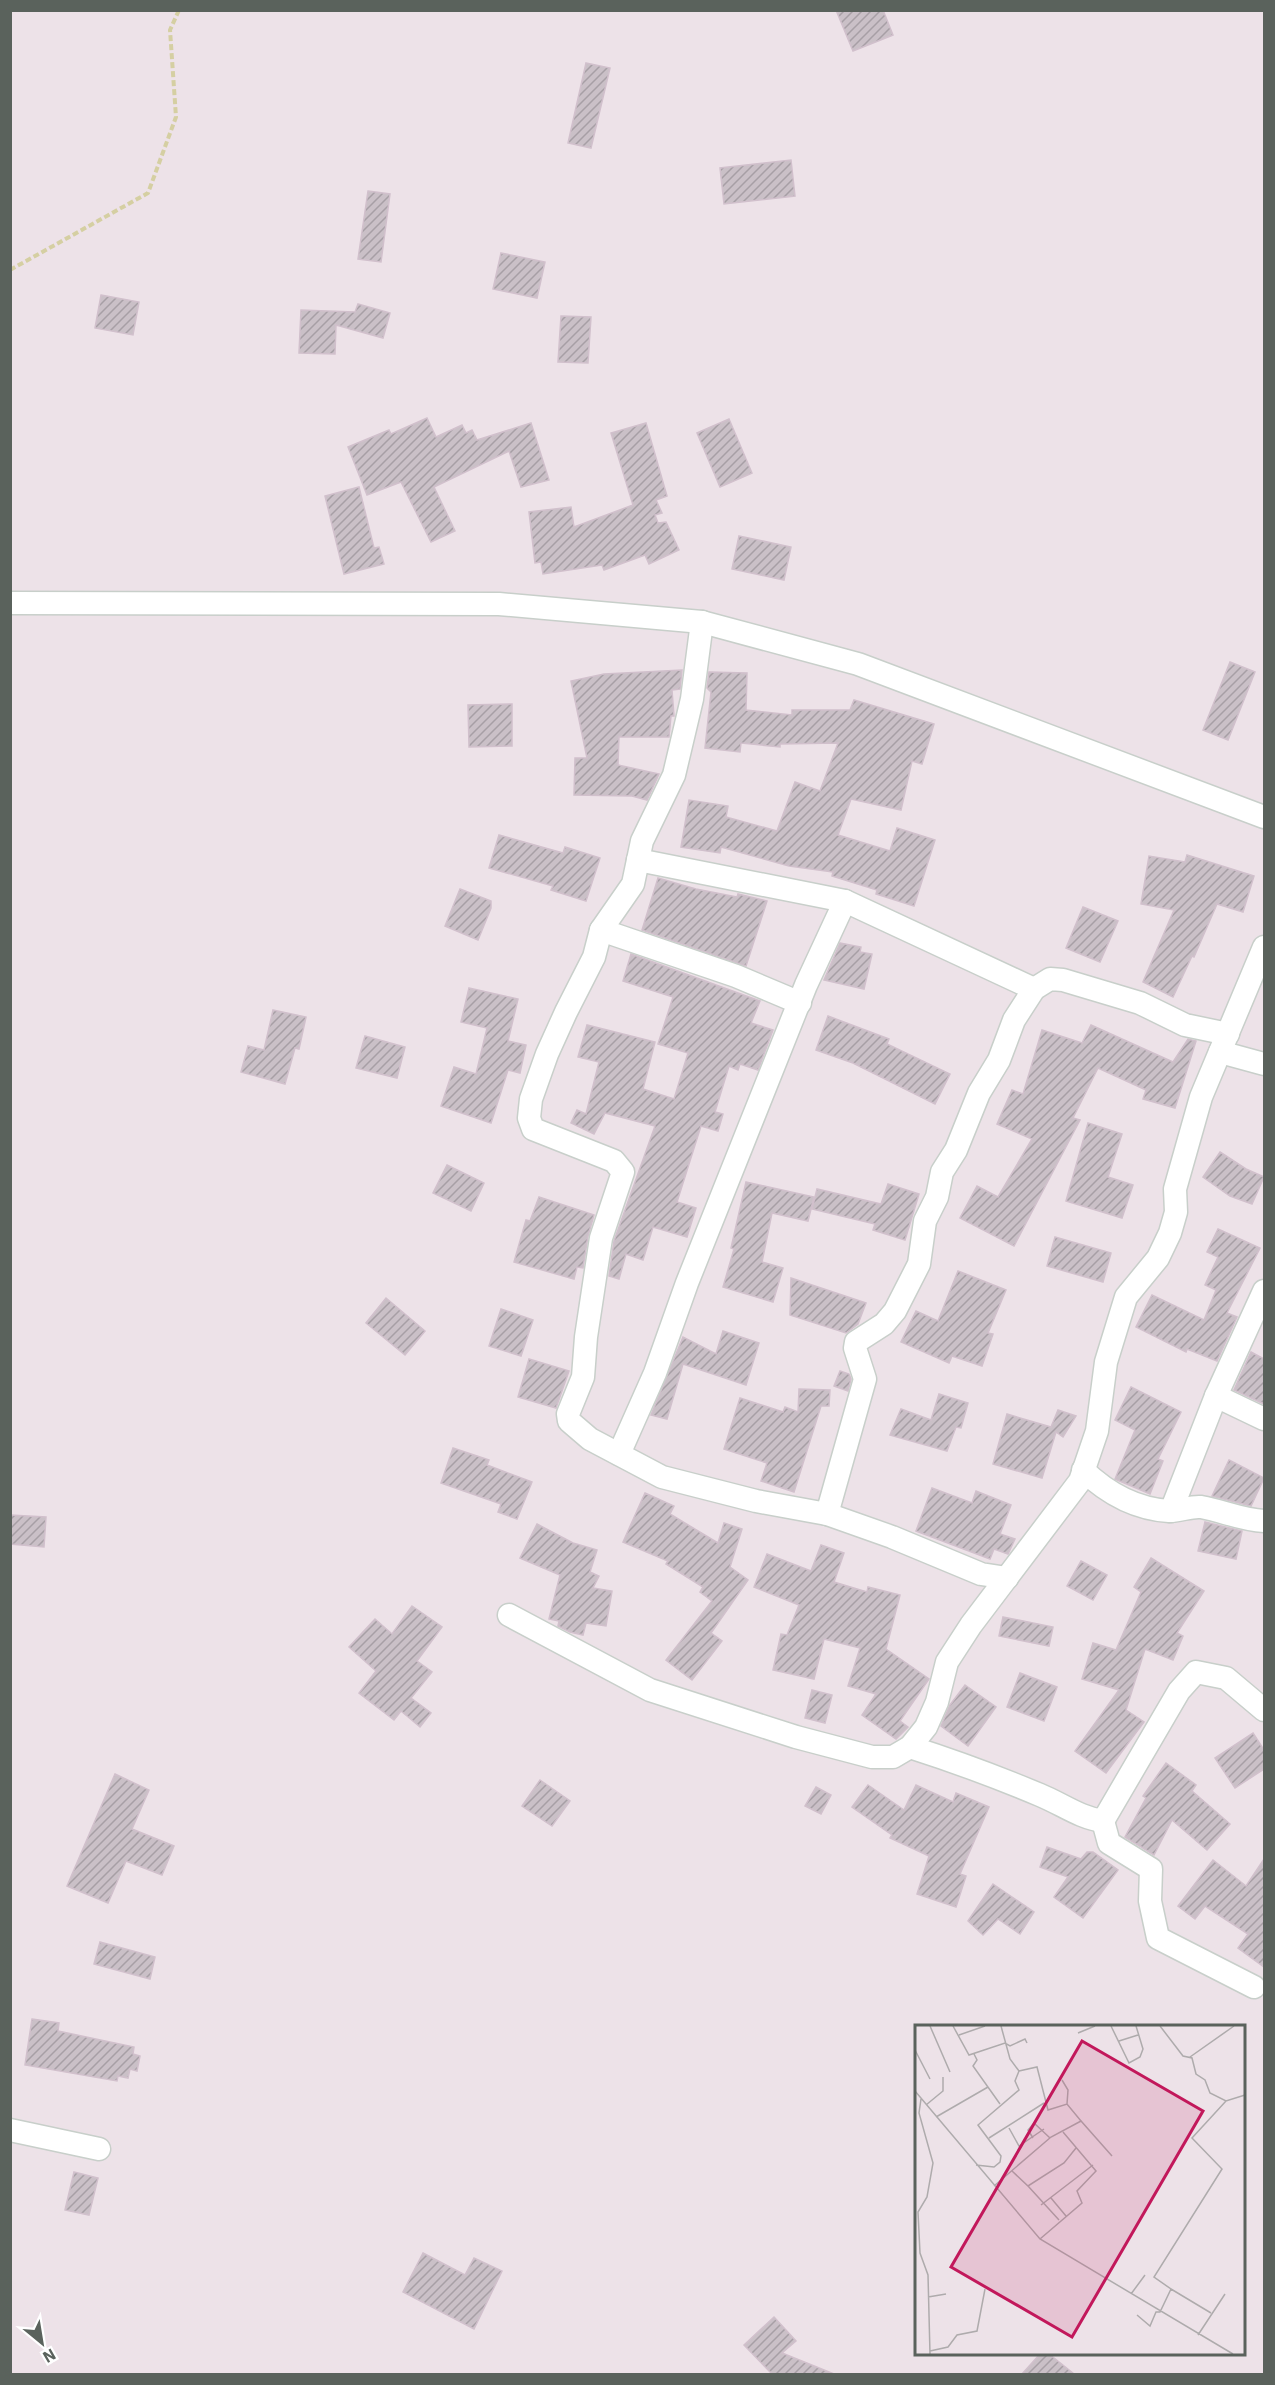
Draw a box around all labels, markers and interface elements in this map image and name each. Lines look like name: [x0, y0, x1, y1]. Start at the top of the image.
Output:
inset map: [915, 2025, 1245, 2355]
north arrow: [12, 2313, 72, 2373]
text: N: [39, 2344, 60, 2368]

